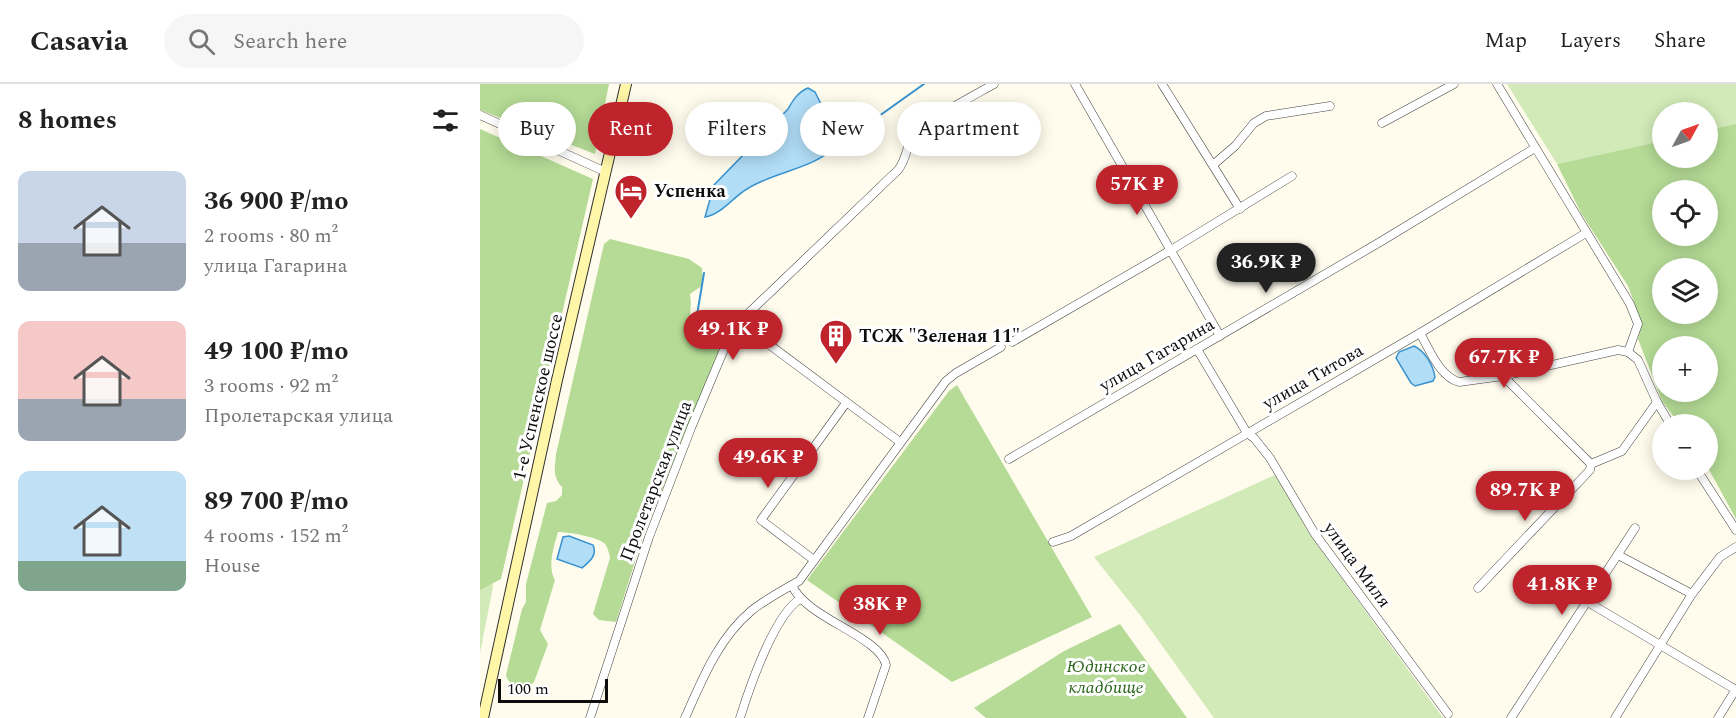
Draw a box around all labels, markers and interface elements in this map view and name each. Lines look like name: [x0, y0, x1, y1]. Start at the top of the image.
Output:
search box: [164, 14, 584, 68]
text: Casavia: [30, 20, 128, 63]
icon: search: [185, 25, 218, 58]
text: Search here: [233, 25, 347, 58]
text: Map: [1485, 25, 1527, 57]
text: Layers: [1560, 25, 1621, 57]
text: Share: [1654, 25, 1706, 57]
text: 8 homes: [18, 100, 117, 140]
chip: Buy: [498, 102, 576, 156]
chip: Rent: [588, 102, 673, 156]
chip: Filters: [685, 102, 788, 156]
chip: New: [800, 102, 885, 156]
chip: Apartment: [897, 102, 1041, 156]
north arrow: [1652, 102, 1718, 168]
map controls: [1652, 102, 1718, 480]
icon: filters: [429, 104, 462, 137]
pin: 57K ₽: [1095, 165, 1179, 216]
text: 57K ₽: [1110, 169, 1164, 199]
hotel icon: Успенка: [613, 173, 649, 220]
place label: Успенка: [654, 178, 727, 205]
button: locate: [1652, 180, 1718, 246]
text: 36 900 ₽/mo: [204, 181, 348, 221]
icon: home: [66, 195, 138, 267]
text: 2 rooms · 80 m²: [204, 221, 338, 251]
pin: 36.9K ₽: [1211, 243, 1321, 294]
text: 36.9K ₽: [1231, 247, 1301, 277]
text: улица Гагарина: [204, 251, 347, 281]
button: layers: [1652, 258, 1718, 324]
pin: 49.1K ₽: [678, 310, 788, 361]
street label: 1-е Успенское шоссе: [506, 311, 570, 483]
street label: улица Гагарина: [1093, 311, 1220, 399]
text: 49.1K ₽: [698, 314, 768, 344]
building icon: ТСЖ "Зеленая 11": [818, 318, 854, 365]
place label: ТСЖ "Зеленая 11": [859, 323, 1020, 350]
text: 49 100 ₽/mo: [204, 331, 348, 371]
button: +: [1652, 336, 1718, 402]
street label: улица Титова: [1257, 337, 1369, 417]
pin: 67.7K ₽: [1449, 338, 1559, 389]
text: 67.7K ₽: [1469, 342, 1539, 372]
icon: home: [66, 345, 138, 417]
text: 3 rooms · 92 m²: [204, 371, 338, 401]
street label: Пролетарская улица: [613, 397, 699, 565]
text: Пролетарская улица: [204, 401, 393, 431]
button: −: [1652, 414, 1718, 480]
pin: 49.6K ₽: [713, 438, 823, 489]
text: 49.6K ₽: [733, 442, 803, 472]
pin: 89.7K ₽: [1470, 471, 1580, 522]
text: 89.7K ₽: [1490, 475, 1560, 505]
text: 89 700 ₽/mo: [204, 481, 348, 521]
icon: home: [66, 495, 138, 567]
street label: улица Миля: [1316, 516, 1397, 614]
text: 4 rooms · 152 m²: [204, 521, 348, 551]
text: House: [204, 551, 261, 581]
pin: 41.8K ₽: [1507, 565, 1617, 616]
text: 41.8K ₽: [1527, 569, 1597, 599]
pin: 38K ₽: [838, 585, 922, 636]
text: 38K ₽: [853, 589, 907, 619]
park label: Юдинское кладбище: [1066, 653, 1146, 701]
scale bar: [498, 676, 608, 704]
text: 100 m: [507, 677, 549, 701]

